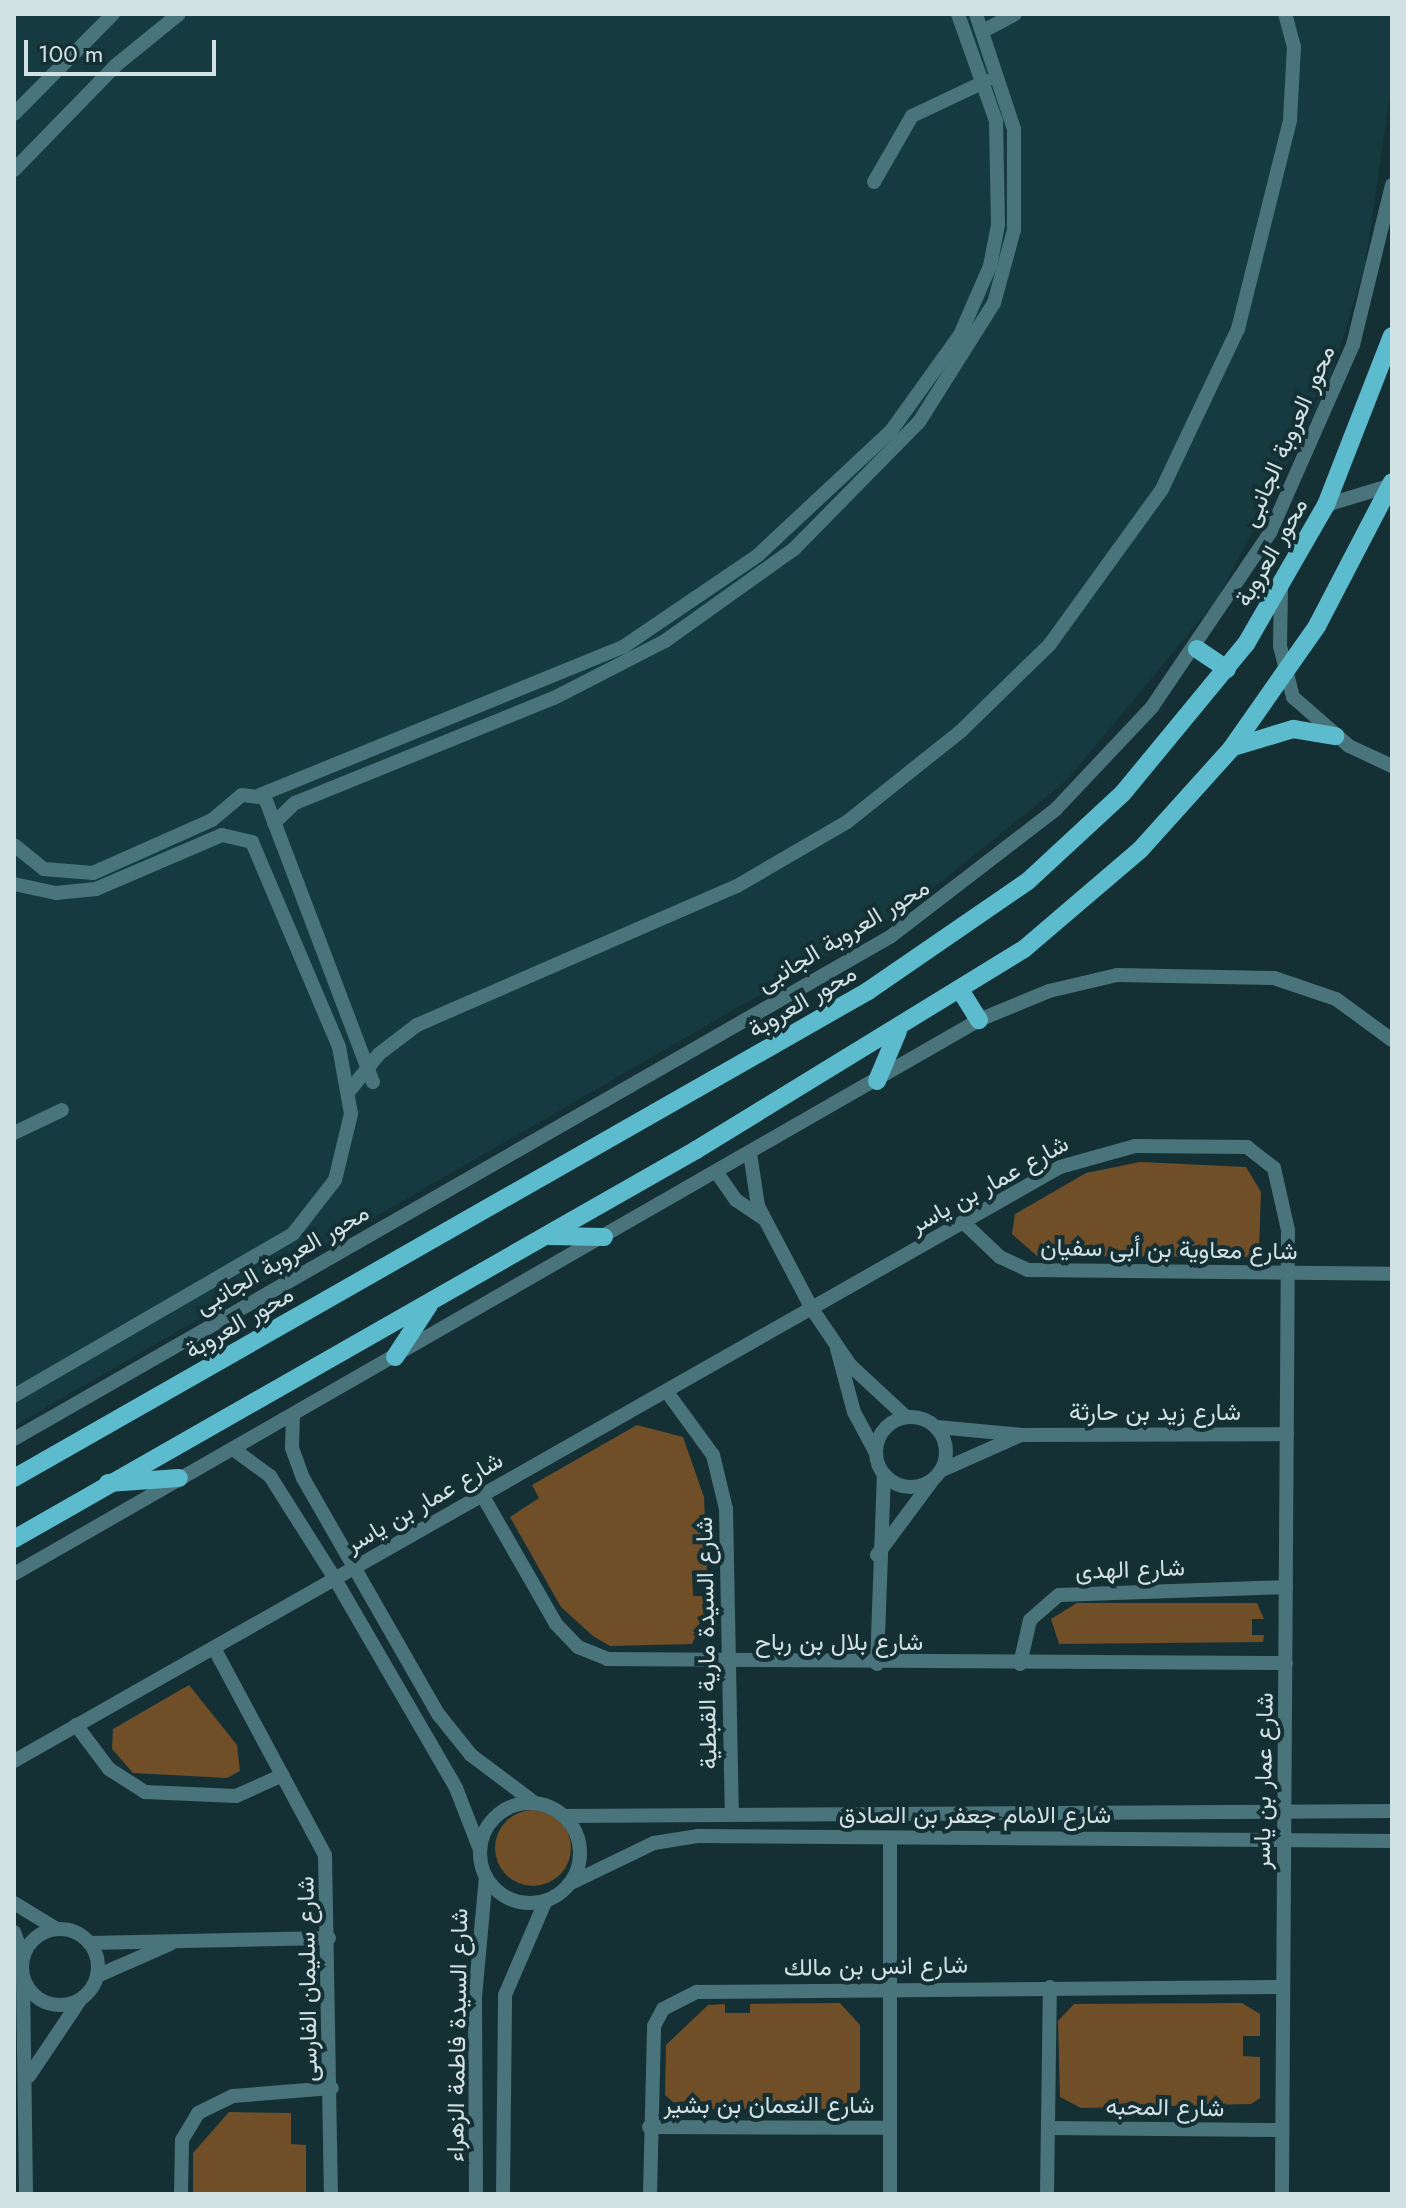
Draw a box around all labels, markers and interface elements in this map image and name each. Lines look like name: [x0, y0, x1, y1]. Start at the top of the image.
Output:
scale bar: [28, 24, 220, 74]
text: 100 m: [38, 36, 104, 71]
street label: محور العروبة الجانبى: [1235, 341, 1341, 531]
street label: محور العروبة: [1228, 493, 1314, 611]
street label: محور العروبة الجانبى: [752, 872, 934, 998]
street label: محور العروبة: [743, 958, 861, 1044]
street label: شارع عمار بن ياسر: [905, 1129, 1073, 1239]
street label: محور العروبة الجانبى: [190, 1198, 374, 1320]
street label: شارع معاوية بن أبى سفيان: [1040, 1232, 1298, 1266]
street label: محور العروبة: [180, 1279, 298, 1365]
street label: شارع زيد بن حارثة: [1069, 1398, 1241, 1426]
street label: شارع عمار بن ياسر: [340, 1445, 508, 1559]
street label: شارع السيدة مارية القبطية: [689, 1516, 723, 1770]
street label: شارع الهدى: [1075, 1553, 1185, 1585]
street label: شارع بلال بن رباح: [755, 1628, 923, 1656]
street label: شارع عمار بن ياسر: [1247, 1692, 1279, 1870]
street label: شارع الامام جعفر بن الصادق: [839, 1801, 1111, 1829]
street label: شارع سليمان الفارسى: [291, 1876, 323, 2082]
street label: شارع السيدة فاطمة الزهراء: [440, 1908, 474, 2162]
street label: شارع انس بن مالك: [784, 1950, 968, 1982]
street label: شارع النعمان بن بشير: [664, 2091, 874, 2119]
street label: شارع المحبه: [1105, 2092, 1225, 2122]

